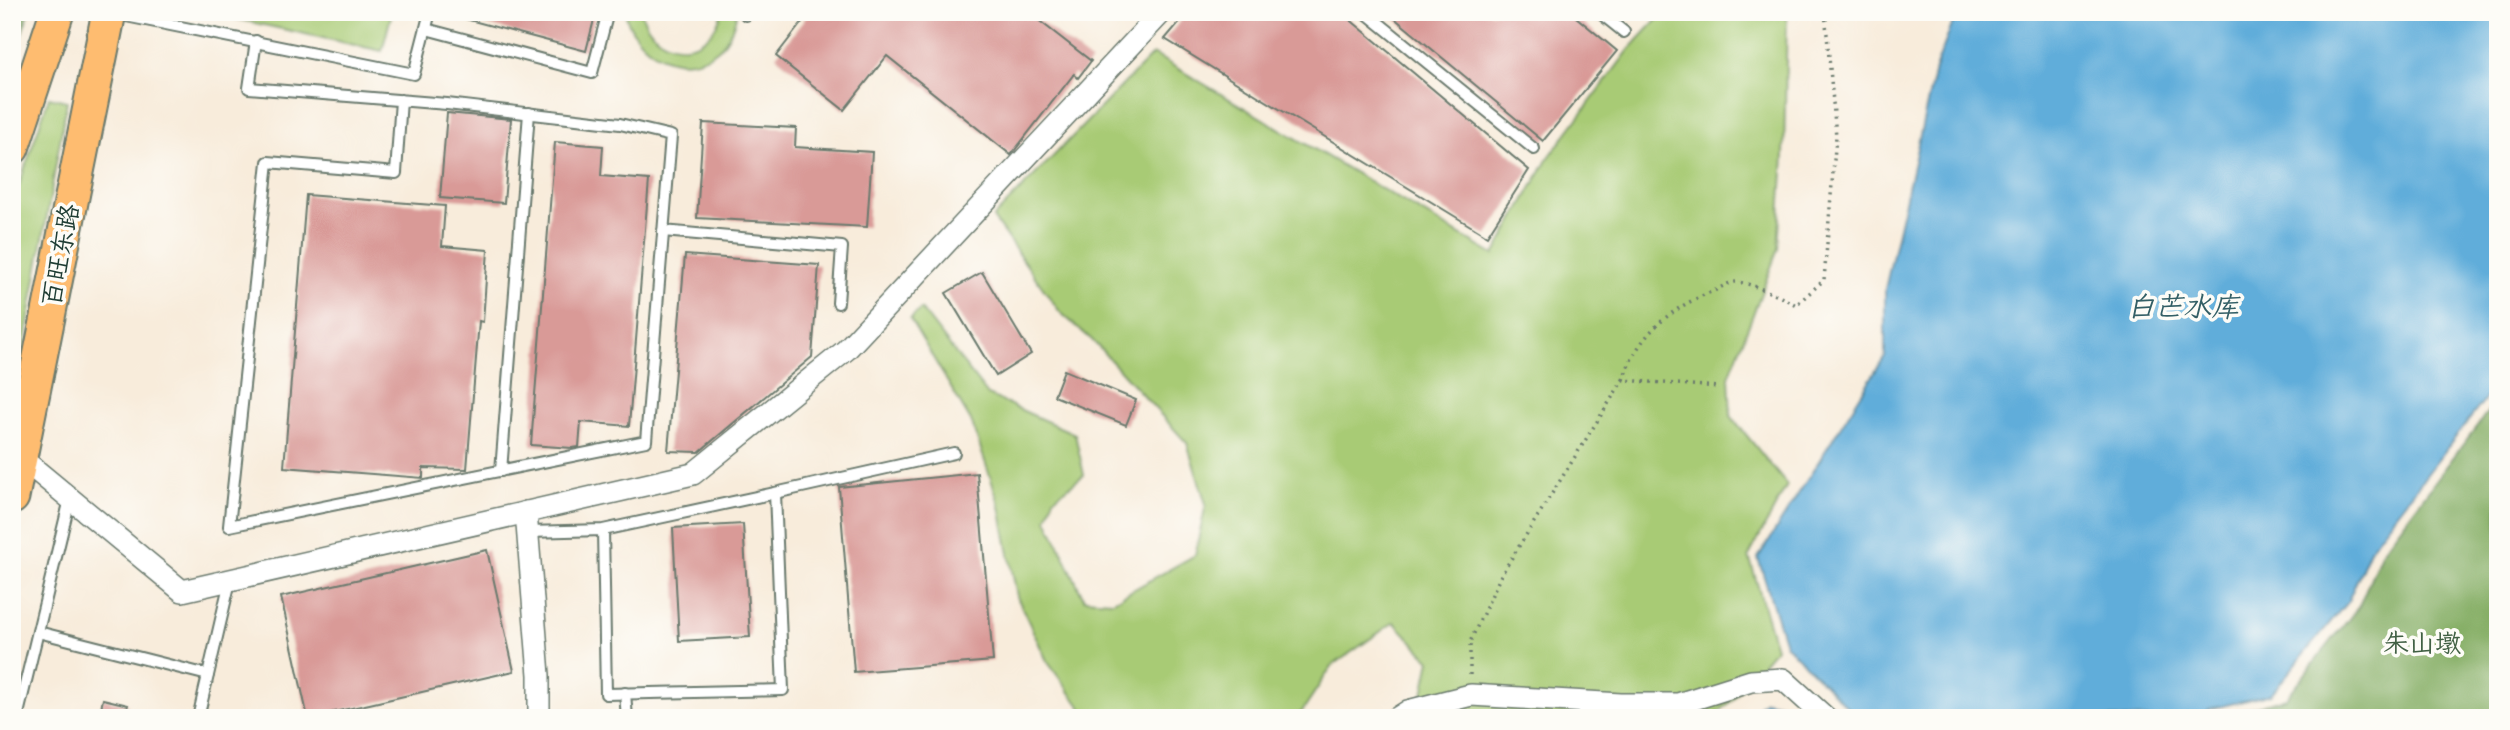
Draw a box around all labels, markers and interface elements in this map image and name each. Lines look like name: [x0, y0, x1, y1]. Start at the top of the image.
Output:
street label: 百旺东路: [35, 201, 92, 310]
water label: 白芒水库: [2127, 291, 2241, 331]
park label: 朱山墩: [2383, 628, 2461, 665]

